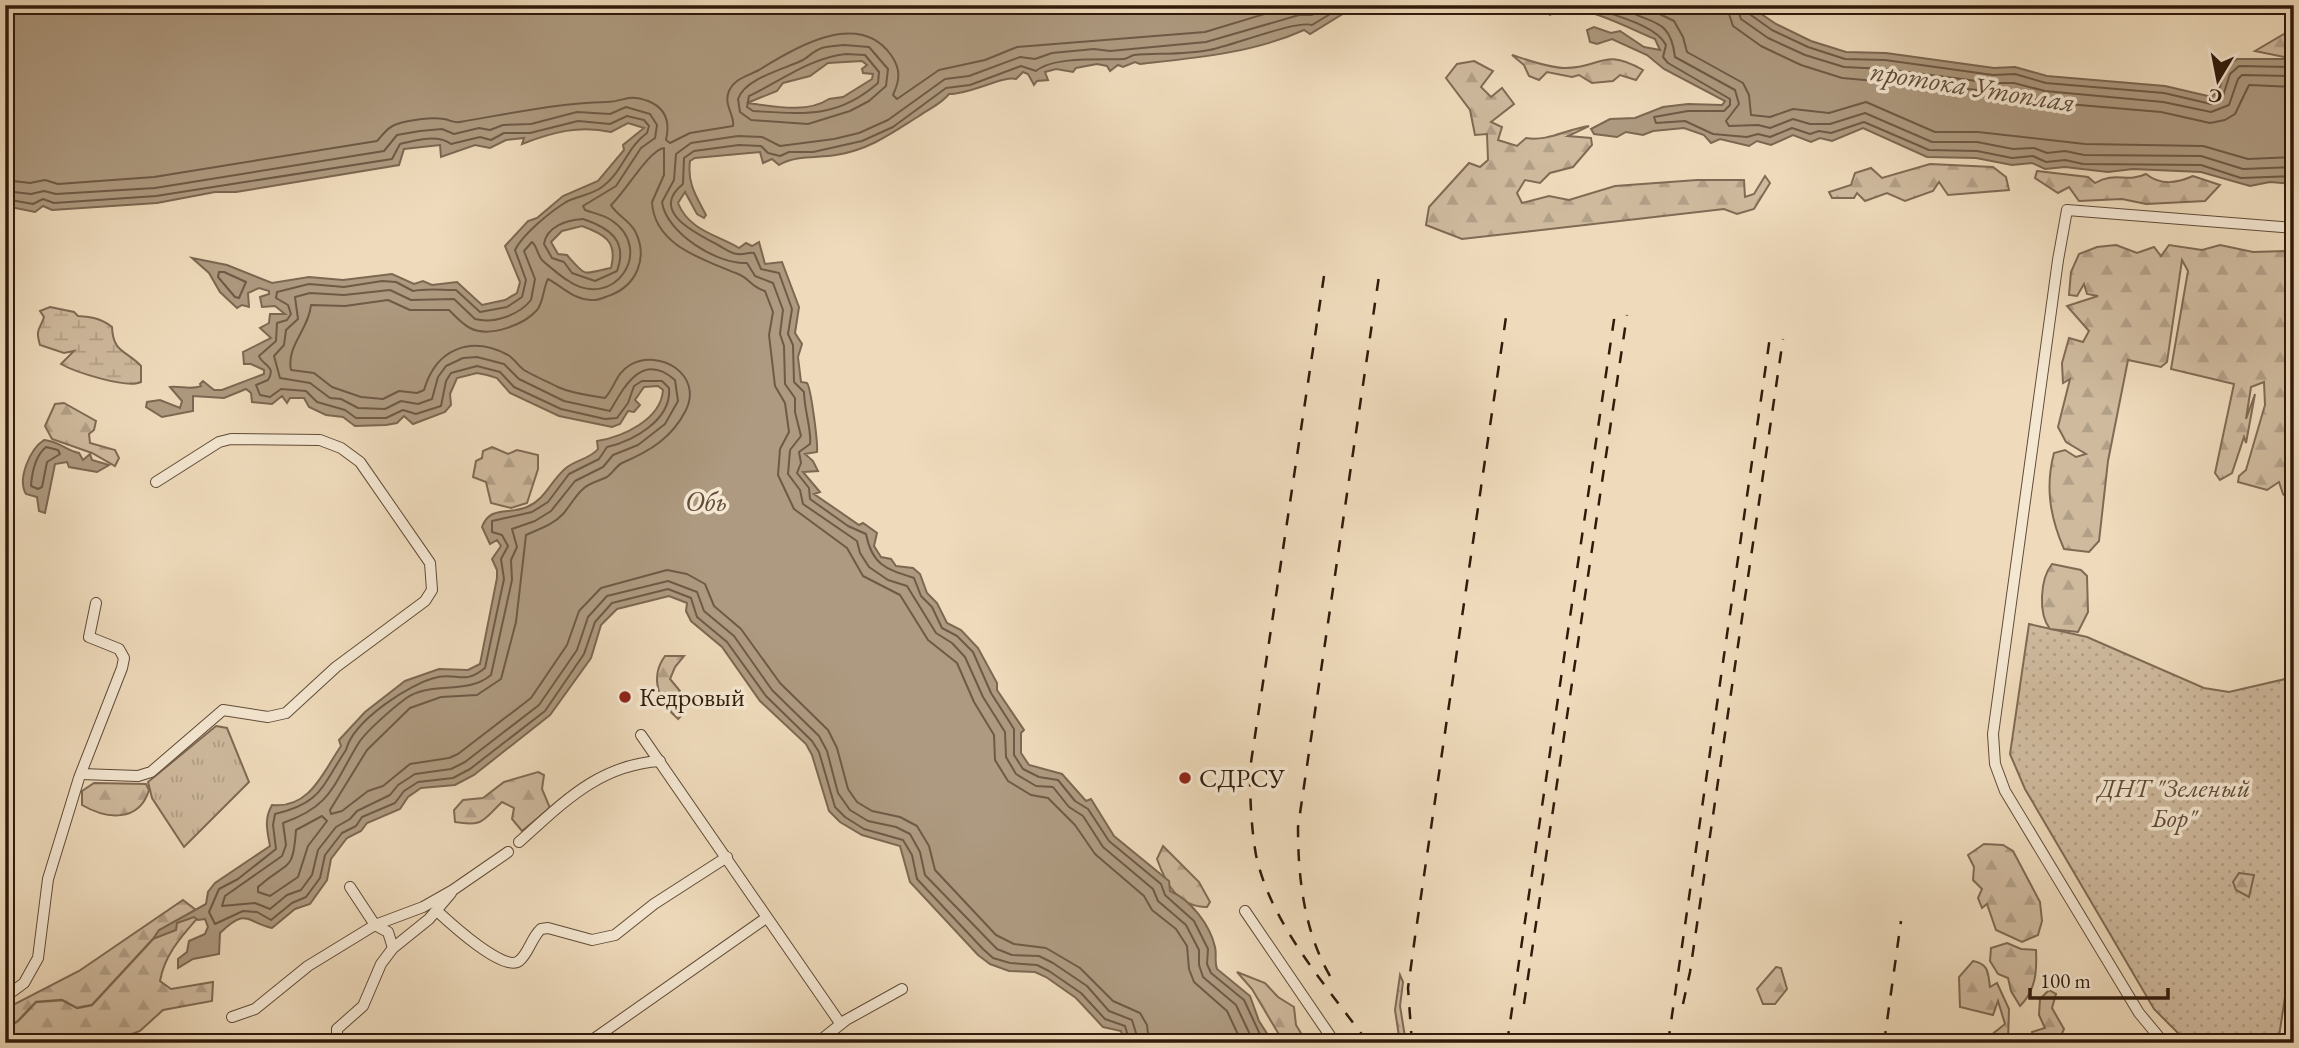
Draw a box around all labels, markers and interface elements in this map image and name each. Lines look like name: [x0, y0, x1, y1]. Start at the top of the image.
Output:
north arrow: [2184, 46, 2254, 116]
water label: протока Утоплая: [1868, 52, 2078, 120]
text: С: [2206, 83, 2224, 110]
water label: Обь: [685, 483, 727, 519]
place label: Кедровый: [639, 680, 745, 714]
marker: Кедровый: [617, 689, 633, 705]
place label: СДРСУ: [1199, 761, 1286, 795]
marker: СДРСУ: [1177, 770, 1193, 786]
park label: ДНТ "Зеленый Бор": [2096, 771, 2250, 835]
scale bar: [2030, 957, 2168, 1001]
text: 100 m: [2040, 967, 2091, 994]

